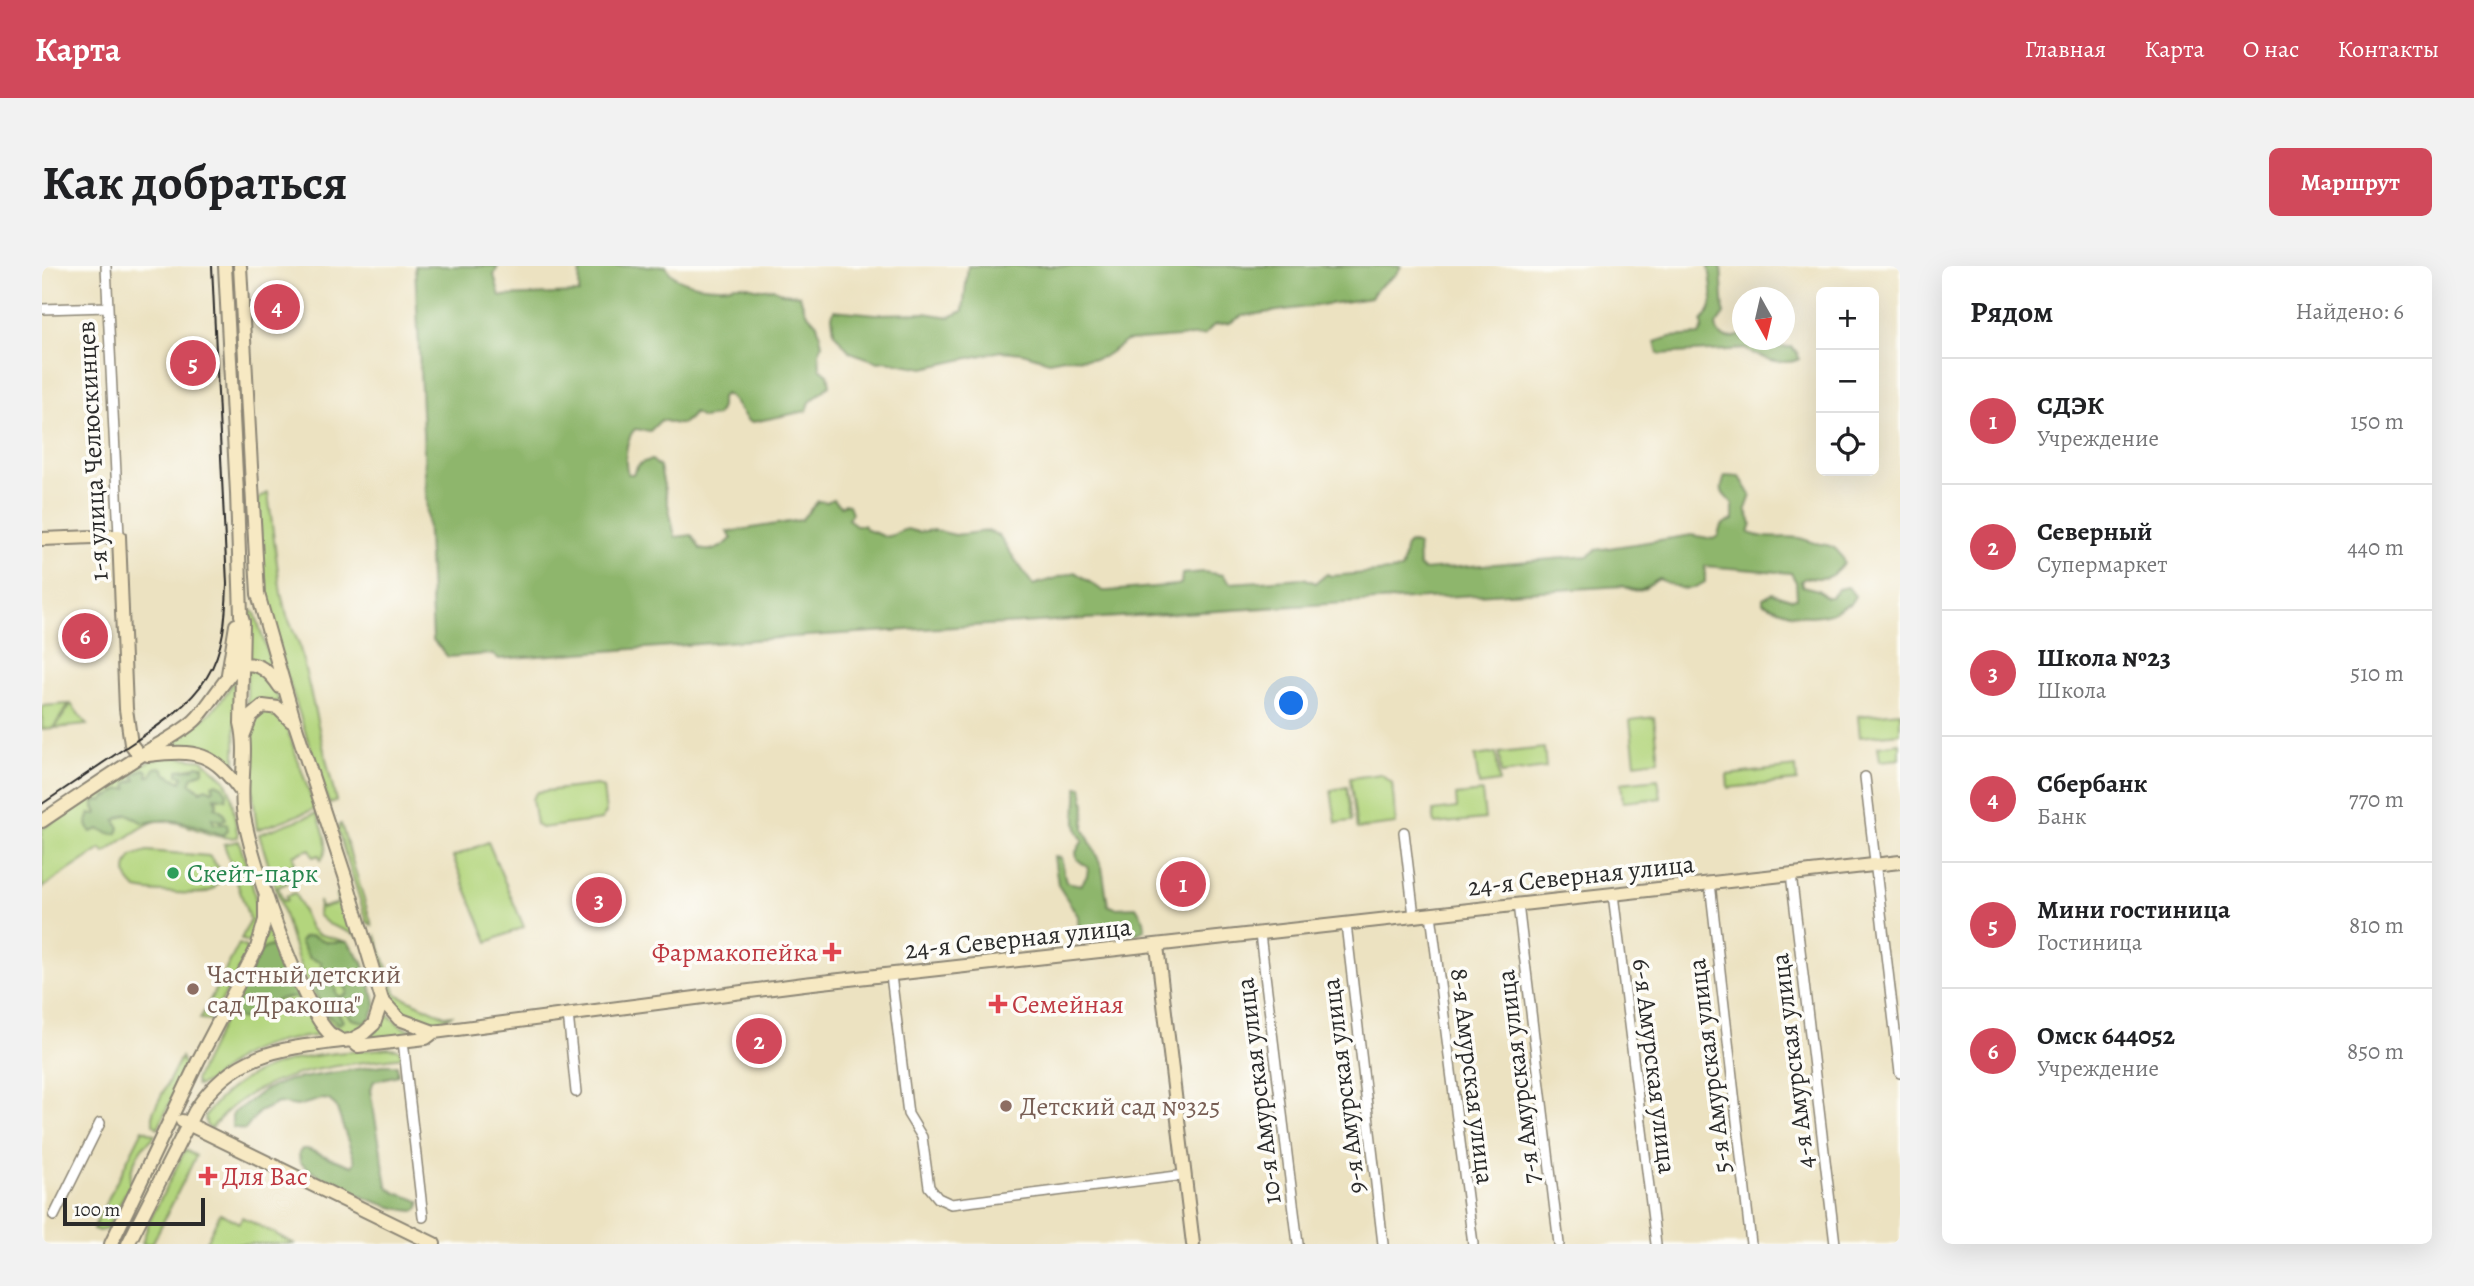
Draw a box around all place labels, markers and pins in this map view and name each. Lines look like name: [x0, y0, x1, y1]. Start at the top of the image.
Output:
pin: 4: [254, 281, 300, 333]
pin: 5: [170, 337, 216, 389]
pin: 6: [62, 610, 108, 662]
place label: Скейт-парк: [187, 856, 318, 891]
pin: 1: [1160, 858, 1206, 910]
marker: Скейт-парк: [165, 865, 181, 881]
pin: 3: [576, 874, 622, 926]
place label: Фармакопейка: [652, 935, 818, 970]
marker: Фармакопейка: [824, 944, 840, 960]
place label: Частный детский сад "Дракоша": [207, 957, 401, 1022]
marker: Частный детский сад "Дракоша": [185, 981, 201, 997]
place label: Семейная: [1012, 987, 1124, 1022]
marker: Семейная: [990, 996, 1006, 1012]
pin: 2: [736, 1015, 782, 1067]
place label: Детский сад №325: [1020, 1089, 1220, 1124]
marker: Детский сад №325: [998, 1098, 1014, 1114]
place label: Для Вас: [222, 1159, 308, 1194]
marker: Для Вас: [200, 1168, 216, 1184]

